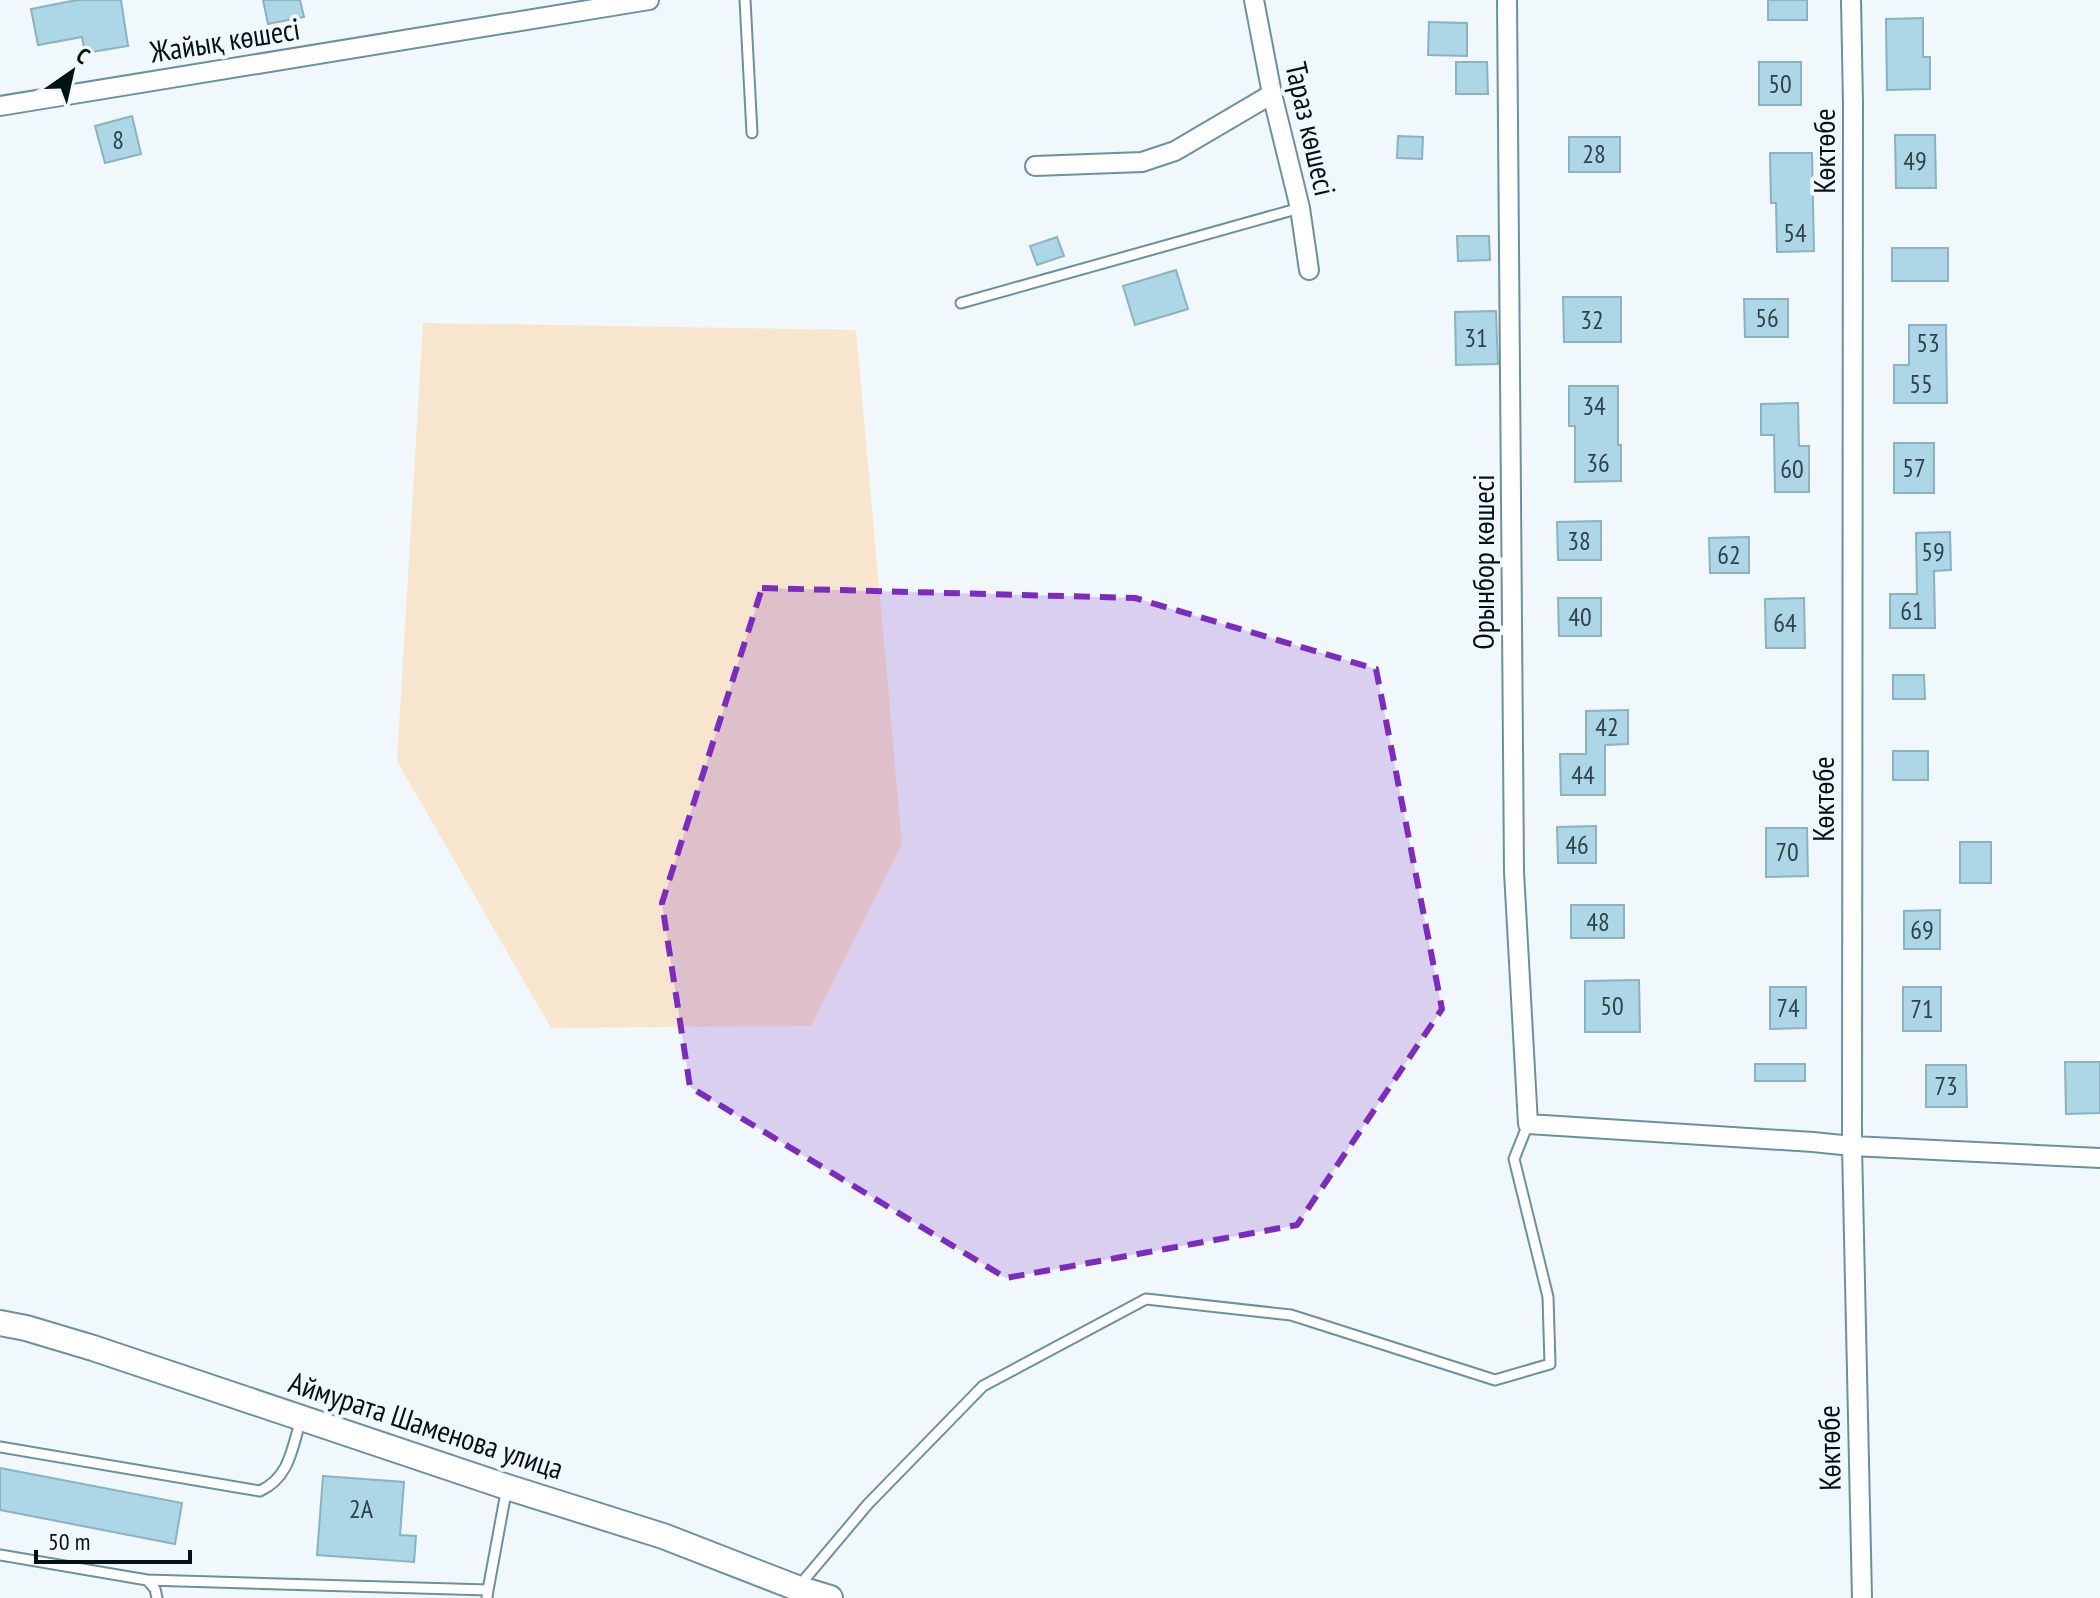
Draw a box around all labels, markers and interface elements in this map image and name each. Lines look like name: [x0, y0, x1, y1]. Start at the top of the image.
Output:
street label: Жайық көшесі: [146, 8, 302, 71]
north arrow: [32, 32, 112, 112]
text: С: [71, 41, 95, 70]
street label: Тараз көшесі: [1277, 58, 1346, 199]
house number: 50: [1768, 67, 1792, 100]
street label: Көктөбе: [1804, 108, 1843, 194]
house number: 8: [112, 123, 124, 156]
house number: 28: [1582, 137, 1606, 170]
house number: 49: [1903, 144, 1927, 177]
house number: 54: [1783, 216, 1807, 249]
house number: 56: [1755, 301, 1779, 334]
house number: 32: [1580, 303, 1604, 336]
house number: 31: [1464, 321, 1488, 354]
house number: 53: [1916, 326, 1940, 359]
house number: 55: [1909, 367, 1933, 400]
house number: 34: [1582, 389, 1606, 422]
house number: 36: [1586, 446, 1610, 479]
house number: 57: [1902, 451, 1926, 484]
house number: 60: [1780, 452, 1804, 485]
street label: Орынбор көшесі: [1463, 474, 1502, 650]
house number: 38: [1567, 524, 1591, 557]
house number: 59: [1921, 535, 1945, 568]
house number: 62: [1717, 538, 1741, 571]
house number: 61: [1900, 594, 1924, 627]
house number: 40: [1568, 600, 1592, 633]
house number: 64: [1773, 606, 1797, 639]
house number: 42: [1595, 710, 1619, 743]
street label: Көктөбе: [1803, 756, 1842, 842]
house number: 44: [1571, 758, 1595, 791]
house number: 46: [1565, 828, 1589, 861]
house number: 70: [1775, 835, 1799, 868]
house number: 48: [1586, 905, 1610, 938]
house number: 69: [1910, 913, 1934, 946]
house number: 50: [1600, 989, 1624, 1022]
house number: 74: [1776, 991, 1800, 1024]
house number: 71: [1910, 992, 1934, 1025]
house number: 73: [1934, 1069, 1958, 1102]
street label: Аймурата Шаменова улица: [284, 1362, 569, 1487]
street label: Көктөбе: [1808, 1405, 1849, 1491]
house number: 2А: [349, 1492, 374, 1525]
scale bar: [36, 1514, 190, 1564]
text: 50 m: [48, 1526, 90, 1557]

